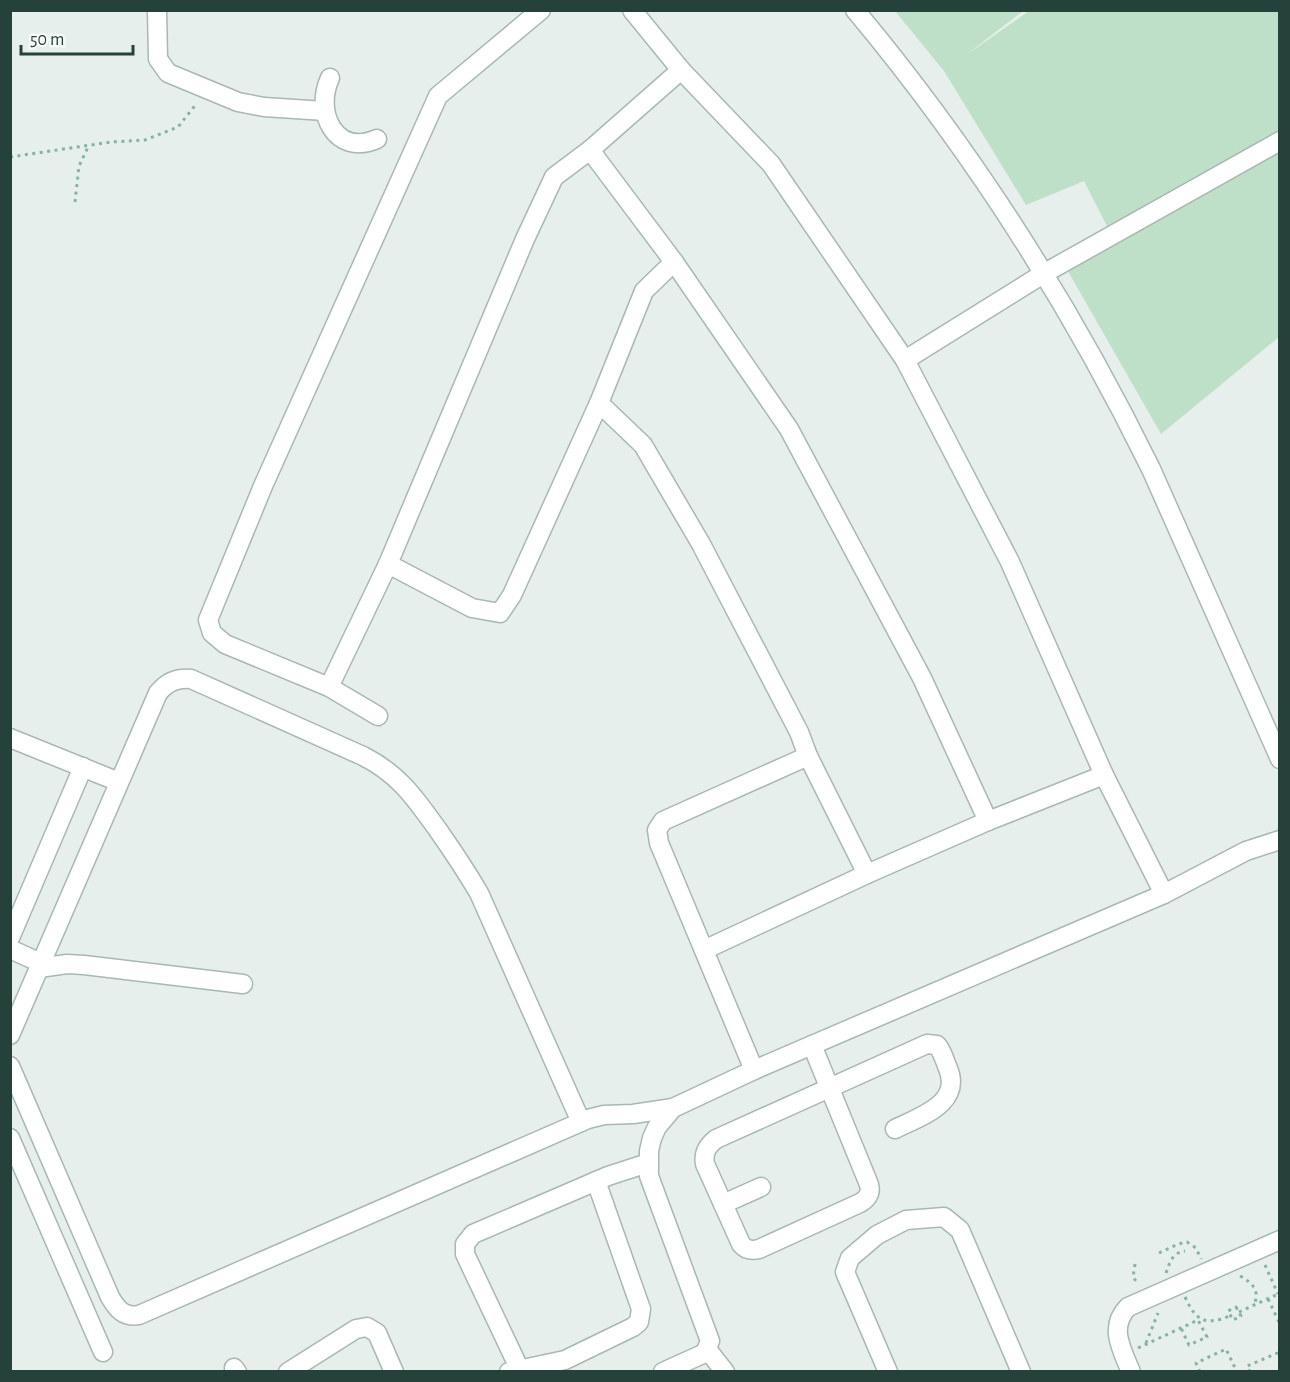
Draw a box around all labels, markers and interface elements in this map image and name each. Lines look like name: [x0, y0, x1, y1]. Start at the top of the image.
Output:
scale bar: [21, 18, 134, 56]
text: 50 m: [30, 31, 64, 49]

